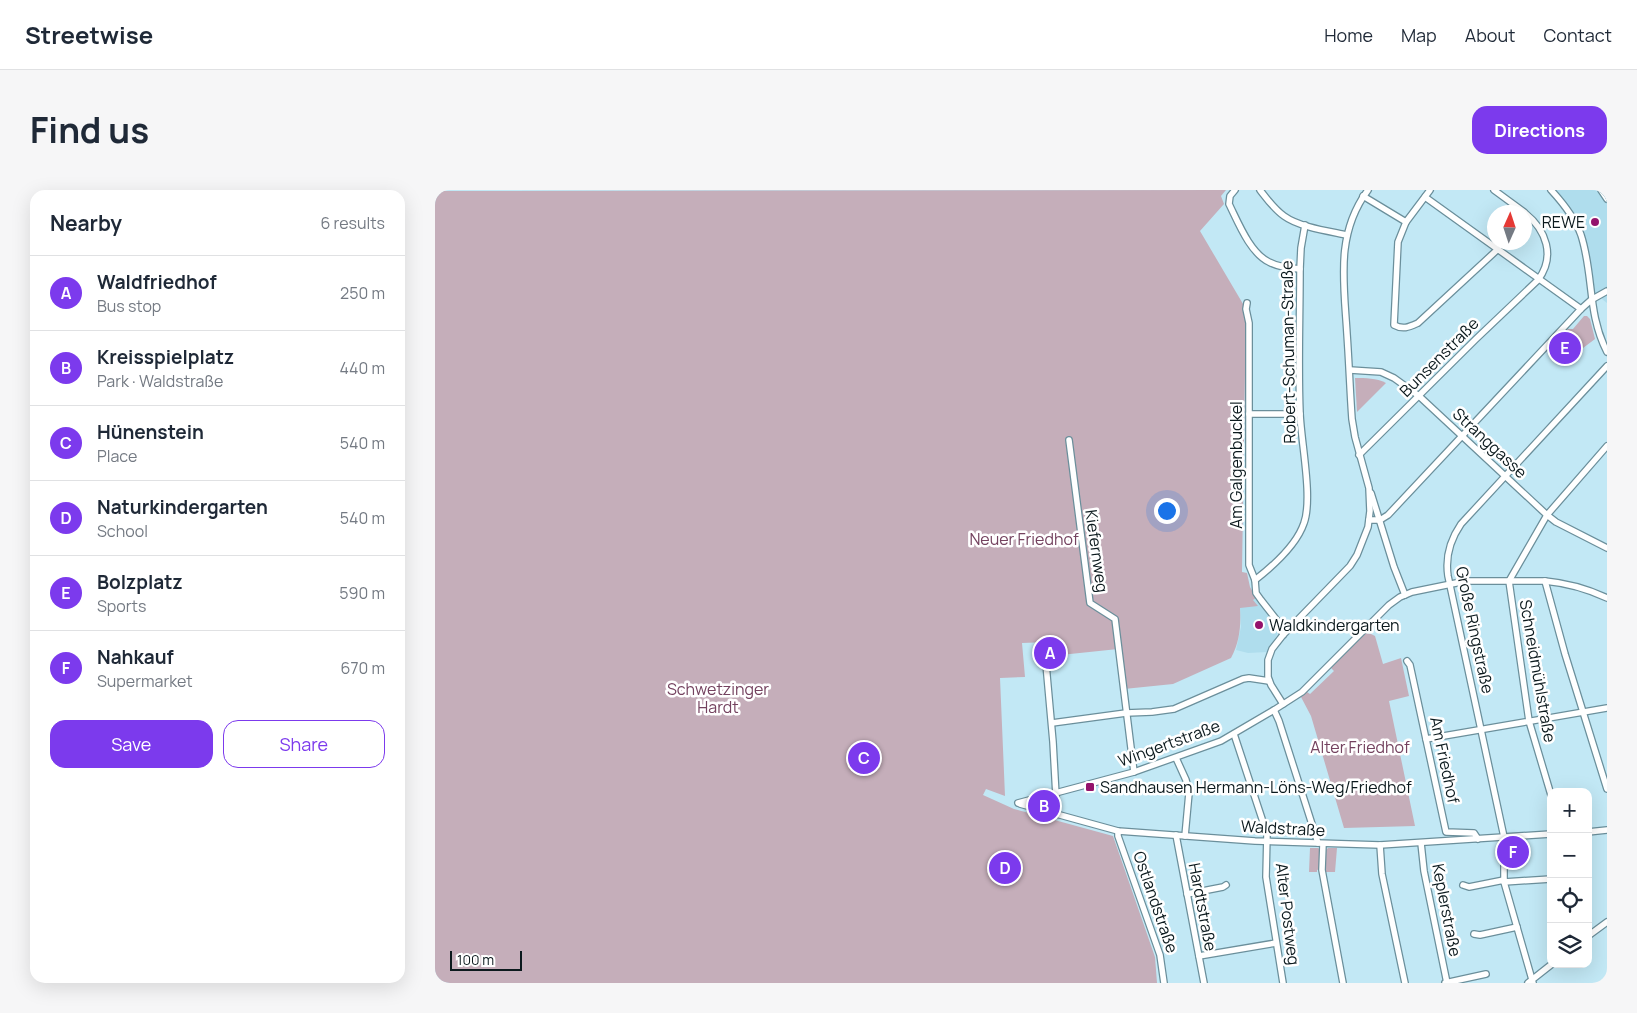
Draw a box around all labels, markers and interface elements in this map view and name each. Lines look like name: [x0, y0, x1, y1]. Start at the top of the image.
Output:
text: Streetwise: [25, 18, 153, 51]
text: Home: [1324, 23, 1373, 47]
text: Map: [1401, 23, 1437, 47]
text: About: [1465, 23, 1515, 47]
text: Contact: [1543, 23, 1612, 47]
text: Find us: [30, 106, 149, 154]
button: Directions: [1472, 106, 1607, 154]
north arrow: [1487, 205, 1532, 250]
text: Nearby: [50, 209, 122, 237]
place label: REWE: [1542, 211, 1585, 233]
text: 6 results: [320, 212, 385, 234]
marker: REWE: [1589, 216, 1601, 228]
street label: Robert-Schuman-Straße: [1275, 260, 1301, 444]
text: Waldfriedhof: [97, 269, 217, 295]
text: A: [61, 282, 71, 304]
text: 250 m: [340, 282, 385, 304]
text: Bus stop: [97, 295, 161, 317]
street label: Bunsenstraße: [1394, 312, 1484, 402]
pin: E: [1549, 329, 1581, 367]
text: Kreisspielplatz: [97, 344, 234, 370]
text: B: [61, 357, 71, 379]
text: 440 m: [339, 357, 385, 379]
text: Park · Waldstraße: [97, 370, 223, 392]
street label: Am Galgenbuckel: [1225, 401, 1247, 529]
street label: Stranggasse: [1448, 403, 1532, 483]
text: Hünenstein: [97, 419, 204, 445]
text: C: [60, 432, 72, 454]
text: 540 m: [340, 432, 385, 454]
text: Place: [97, 445, 137, 467]
text: Naturkindergarten: [97, 494, 268, 520]
your location: [1154, 498, 1180, 524]
text: D: [60, 507, 72, 529]
text: 540 m: [340, 507, 385, 529]
street label: Kiefernweg: [1080, 508, 1114, 594]
text: School: [97, 520, 148, 542]
park label: Neuer Friedhof: [969, 528, 1079, 550]
street label: Große Ringstraße: [1451, 564, 1499, 696]
text: Bolzplatz: [97, 569, 183, 595]
text: E: [61, 582, 71, 604]
text: 590 m: [339, 582, 385, 604]
text: Sports: [97, 595, 146, 617]
street label: Schneidmühlstraße: [1515, 598, 1561, 744]
place label: Waldkindergarten: [1269, 614, 1400, 636]
marker: Waldkindergarten: [1253, 619, 1265, 631]
pin: A: [1034, 634, 1066, 672]
text: Nahkauf: [97, 644, 174, 670]
text: F: [62, 657, 70, 679]
text: 670 m: [341, 657, 385, 679]
text: Supermarket: [97, 670, 193, 692]
park label: Schwetzinger Hardt: [667, 678, 769, 718]
street label: Wingertstraße: [1115, 714, 1223, 772]
street label: Am Friedhof: [1425, 715, 1465, 806]
button: Save: [50, 720, 213, 768]
button: Share: [223, 720, 385, 768]
park label: Alter Friedhof: [1310, 736, 1410, 758]
pin: C: [848, 739, 880, 777]
place label: Sandhausen Hermann-Löns-Weg/Friedhof: [1100, 776, 1412, 798]
marker: Sandhausen Hermann-Löns-Weg/Friedhof: [1084, 781, 1096, 793]
pin: B: [1028, 787, 1060, 825]
map controls: [1547, 788, 1592, 968]
button: +: [1547, 788, 1592, 833]
street label: Waldstraße: [1240, 815, 1326, 841]
pin: F: [1497, 833, 1529, 871]
button: −: [1547, 833, 1592, 878]
street label: Ostlandstraße: [1128, 848, 1184, 956]
pin: D: [989, 849, 1021, 887]
street label: Hardtstraße: [1184, 861, 1222, 953]
street label: Alter Postweg: [1271, 862, 1305, 966]
street label: Keplerstraße: [1427, 862, 1467, 958]
button: locate: [1547, 878, 1592, 923]
button: layers: [1547, 923, 1592, 968]
scale bar: [450, 948, 523, 971]
text: 100 m: [457, 950, 494, 969]

